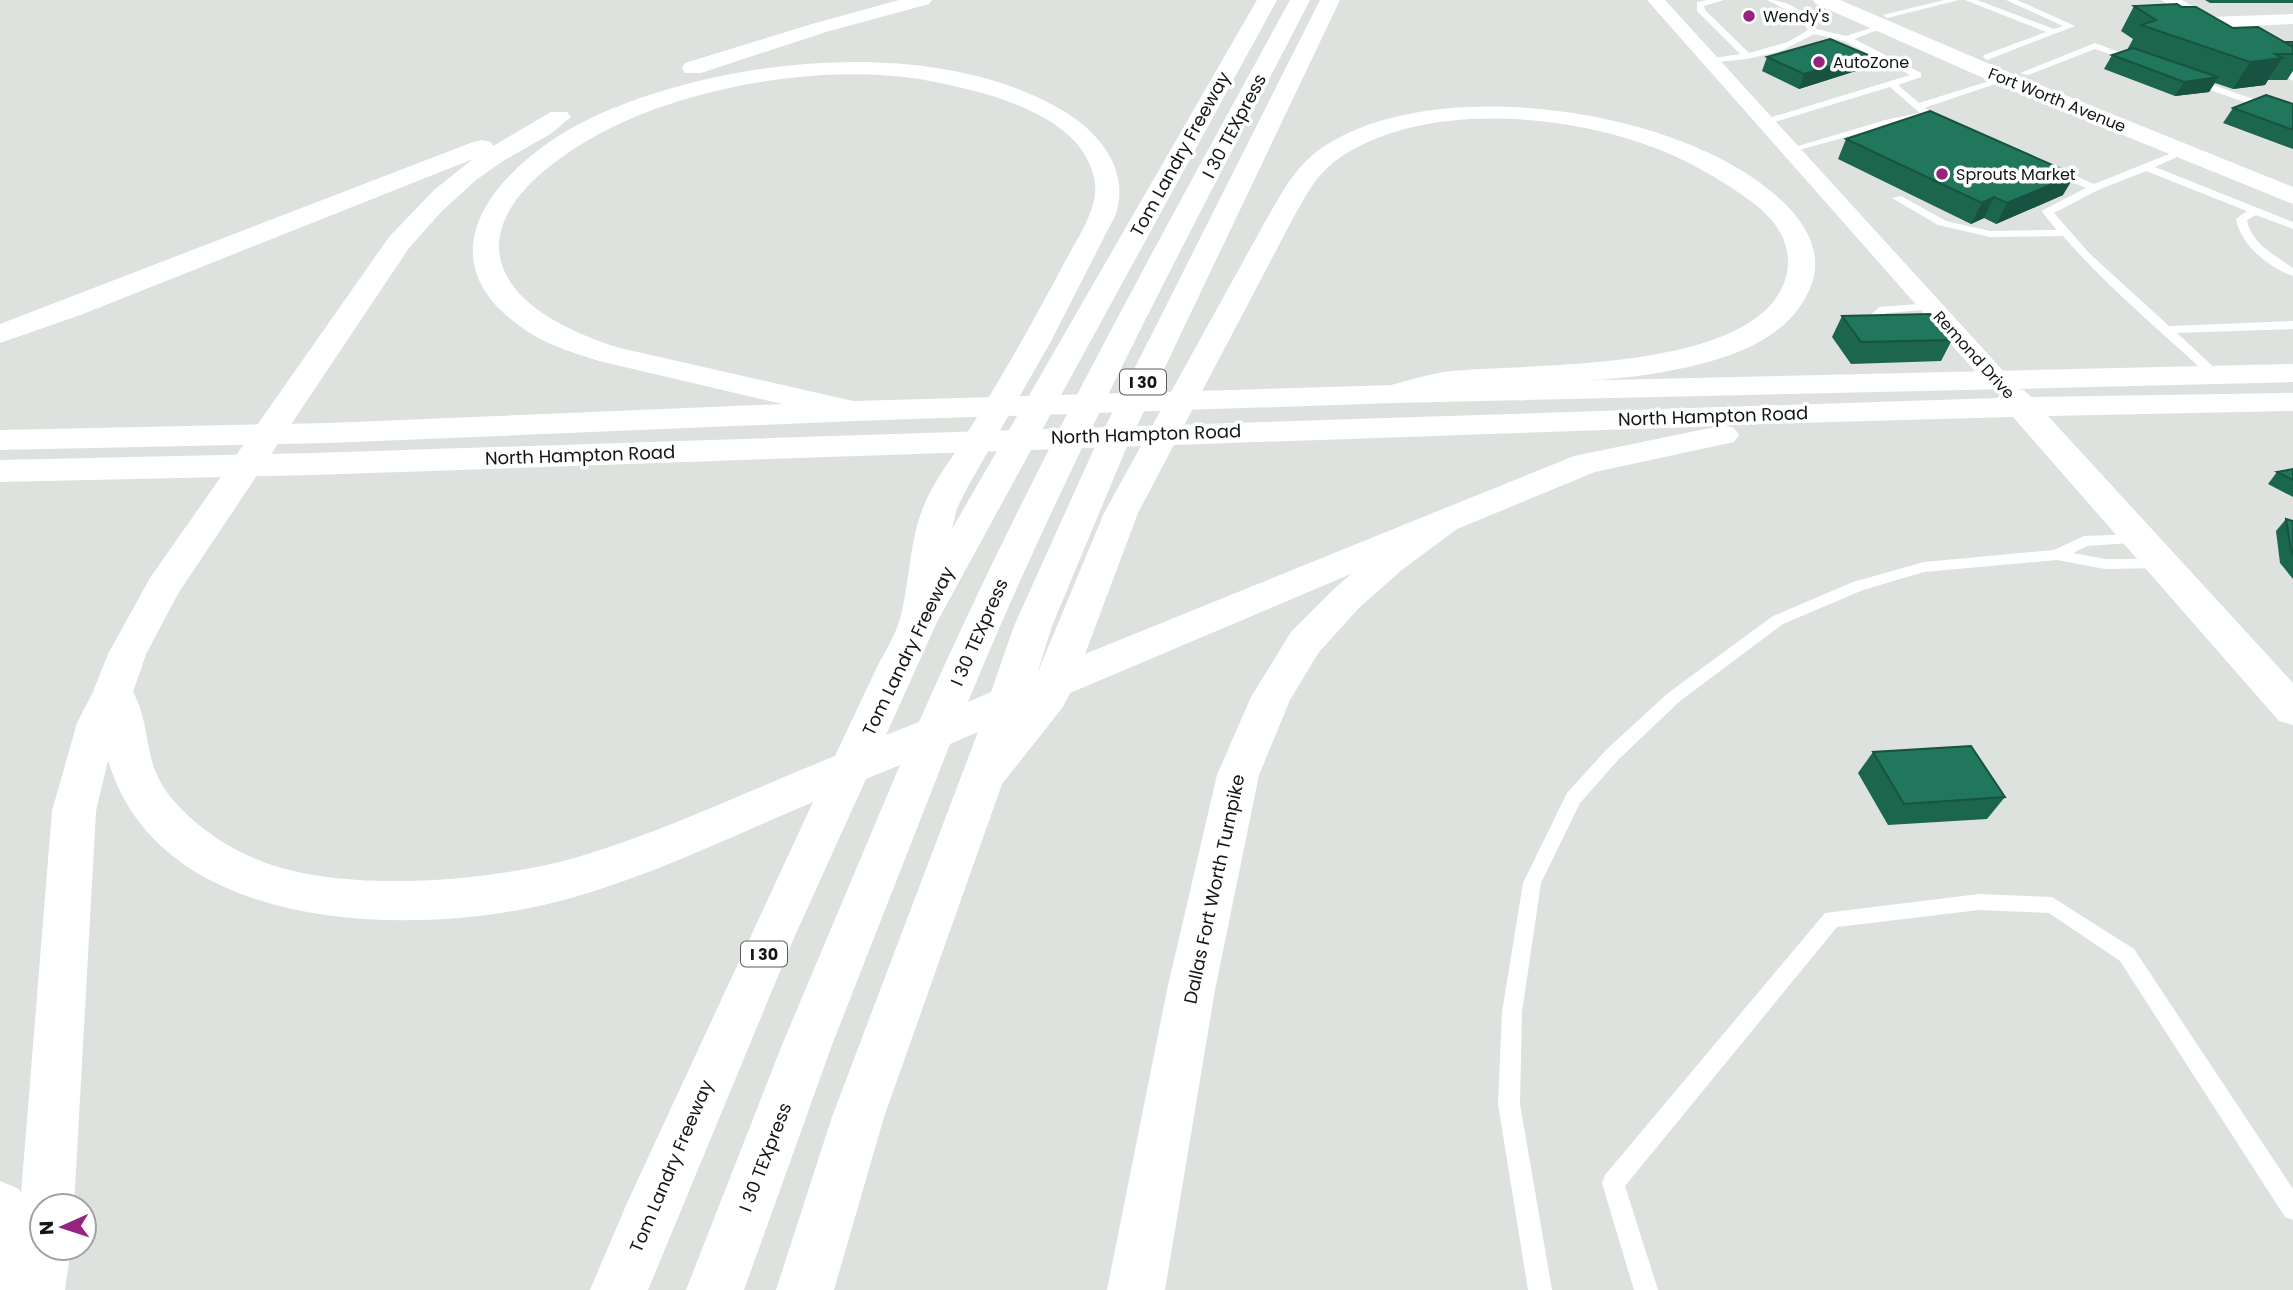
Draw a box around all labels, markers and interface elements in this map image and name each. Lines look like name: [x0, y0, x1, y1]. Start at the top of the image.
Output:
place label: Wendy's: [1763, 5, 1830, 28]
marker: Wendy's: [1741, 8, 1757, 24]
place label: AutoZone: [1833, 51, 1909, 74]
marker: AutoZone: [1811, 54, 1827, 70]
street label: Fort Worth Avenue: [1985, 62, 2129, 138]
street label: Tom Landry Freeway: [1124, 67, 1236, 241]
street label: I 30 TEXpress: [1196, 69, 1272, 183]
place label: Sprouts Market: [1956, 163, 2076, 186]
marker: Sprouts Market: [1934, 166, 1950, 182]
street label: Remond Drive: [1928, 306, 2020, 404]
road number: I 30: [1120, 370, 1166, 394]
street label: North Hampton Road: [1617, 400, 1809, 432]
street label: North Hampton Road: [1050, 418, 1242, 450]
street label: North Hampton Road: [484, 439, 676, 471]
street label: Tom Landry Freeway: [856, 562, 960, 740]
street label: I 30 TEXpress: [944, 574, 1014, 690]
street label: Dallas Fort Worth Turnpike: [1177, 772, 1251, 1006]
road number: I 30: [741, 942, 787, 966]
street label: Tom Landry Freeway: [623, 1076, 719, 1256]
street label: I 30 TEXpress: [733, 1099, 797, 1215]
north arrow: [28, 1192, 98, 1262]
text: N: [33, 1220, 60, 1236]

